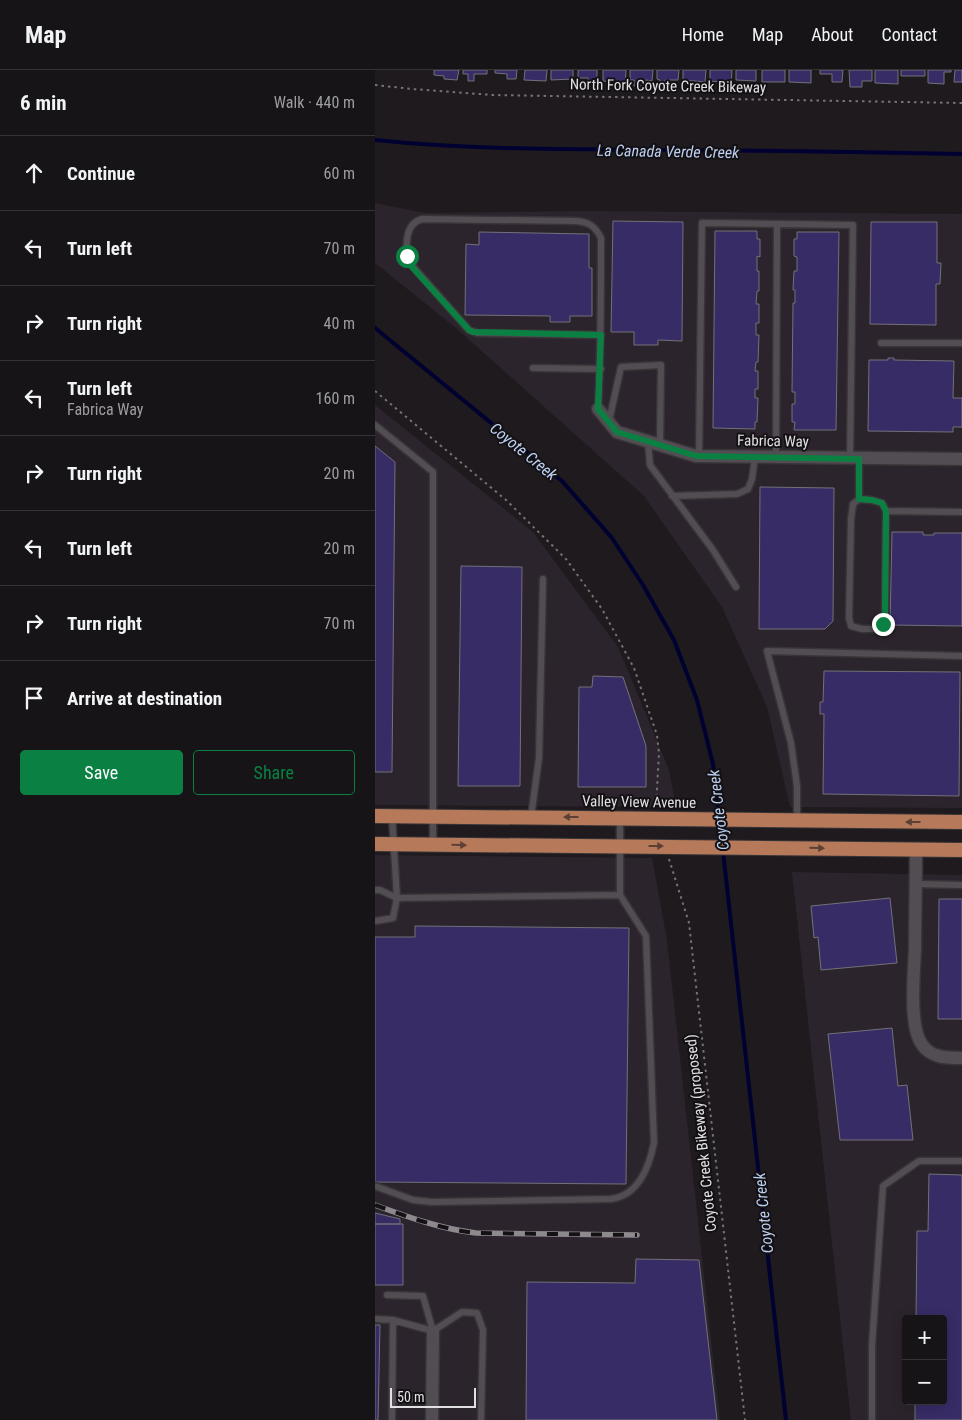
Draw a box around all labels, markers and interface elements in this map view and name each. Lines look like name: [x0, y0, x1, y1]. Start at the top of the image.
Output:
text: Map: [25, 21, 66, 49]
text: Home: [682, 24, 724, 45]
text: Map: [752, 24, 783, 45]
text: About: [811, 24, 853, 45]
text: Contact: [881, 24, 937, 45]
street label: North Fork Coyote Creek Bikeway: [570, 75, 766, 97]
text: 6 min: [20, 91, 67, 115]
text: Walk · 440 m: [274, 93, 355, 112]
water label: La Canada Verde Creek: [597, 141, 740, 162]
icon: ahead: [20, 159, 48, 187]
text: Continue: [67, 162, 135, 185]
text: 60 m: [323, 164, 355, 183]
icon: left: [20, 234, 48, 262]
text: Turn left: [67, 237, 132, 260]
text: 70 m: [323, 239, 355, 258]
route start: [396, 245, 419, 268]
icon: right: [20, 309, 48, 337]
text: Turn right: [67, 312, 142, 335]
text: 40 m: [323, 314, 355, 333]
text: Turn left: [67, 377, 132, 400]
icon: left: [20, 384, 48, 412]
text: 160 m: [316, 389, 355, 408]
text: Fabrica Way: [67, 400, 143, 419]
water label: Coyote Creek: [486, 419, 562, 485]
street label: Fabrica Way: [737, 431, 809, 451]
icon: right: [20, 459, 48, 487]
text: Turn right: [67, 462, 142, 485]
text: 20 m: [323, 464, 355, 483]
icon: left: [20, 534, 48, 562]
text: Turn left: [67, 537, 132, 560]
text: 20 m: [323, 539, 355, 558]
icon: right: [20, 609, 48, 637]
text: Turn right: [67, 612, 142, 635]
route end: [872, 613, 895, 636]
text: 70 m: [323, 614, 355, 633]
icon: arrive: [20, 684, 48, 712]
text: Arrive at destination: [67, 687, 222, 710]
button: Save: [20, 750, 183, 795]
button: Share: [193, 750, 355, 795]
water label: Coyote Creek: [704, 768, 733, 851]
street label: Valley View Avenue: [582, 792, 696, 812]
one-way arrow: [563, 813, 579, 821]
one-way arrow: [905, 817, 921, 825]
one-way arrow: [451, 841, 467, 849]
one-way arrow: [648, 843, 664, 851]
one-way arrow: [809, 844, 825, 852]
street label: Coyote Creek Bikeway (proposed): [682, 1033, 720, 1233]
water label: Coyote Creek: [750, 1171, 777, 1254]
map controls: [902, 1315, 947, 1405]
button: +: [902, 1315, 947, 1360]
button: −: [902, 1360, 947, 1405]
scale bar: [390, 1385, 476, 1408]
text: 50 m: [397, 1389, 425, 1405]

